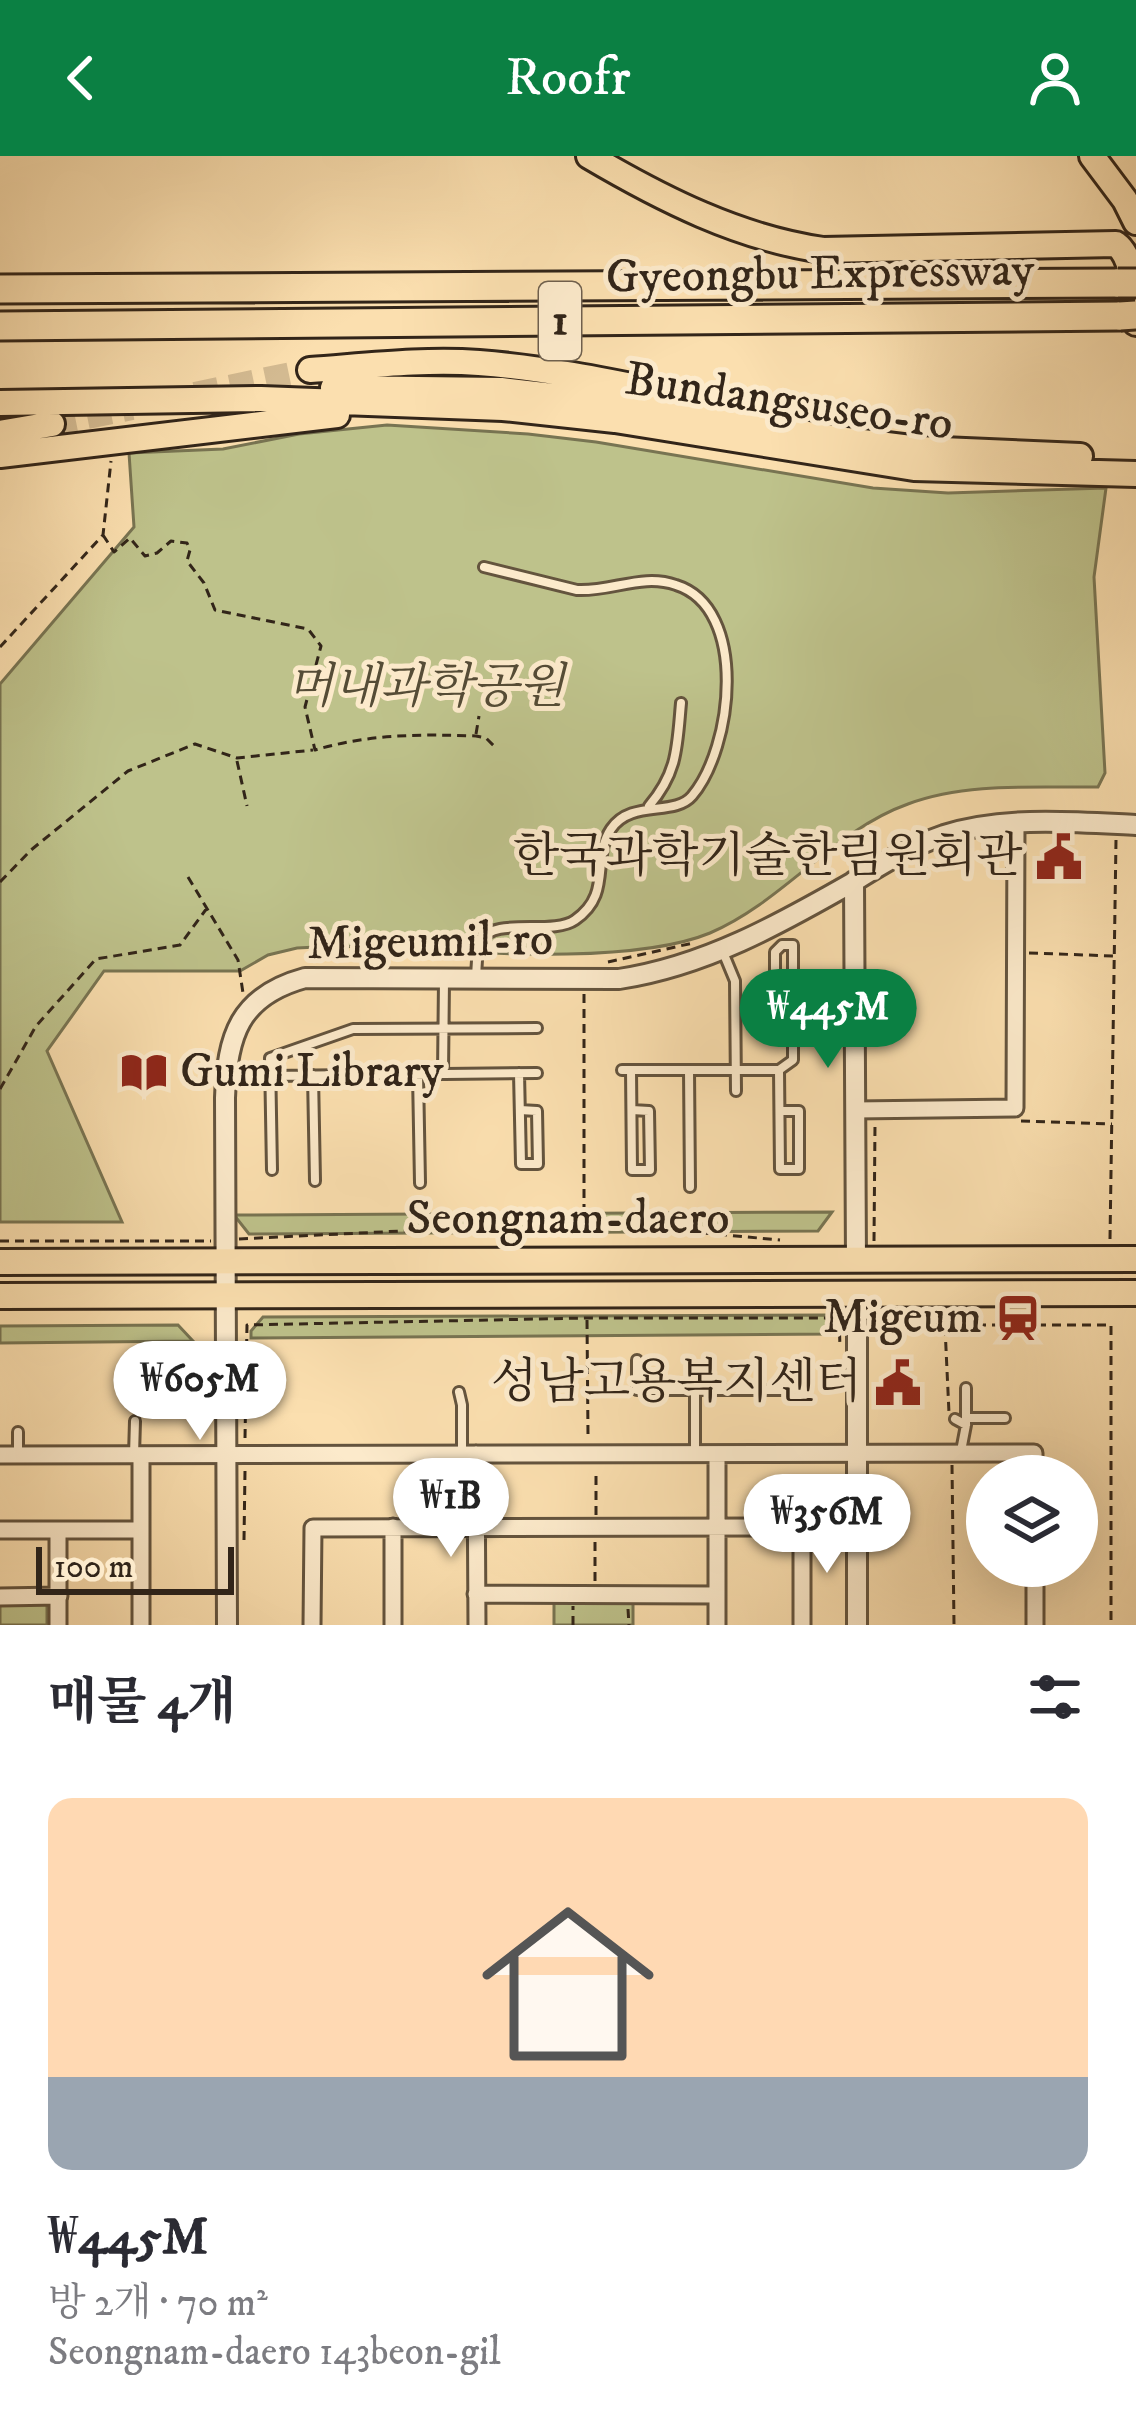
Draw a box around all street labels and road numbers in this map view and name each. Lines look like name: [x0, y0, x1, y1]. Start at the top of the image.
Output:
street label: Gyeongbu Expressway: [605, 240, 1035, 308]
road number: 1: [539, 282, 581, 360]
street label: Bundangsuseo-ro: [621, 349, 957, 455]
street label: Migeumil-ro: [306, 910, 554, 974]
street label: Seongnam-daero: [406, 1189, 730, 1249]

